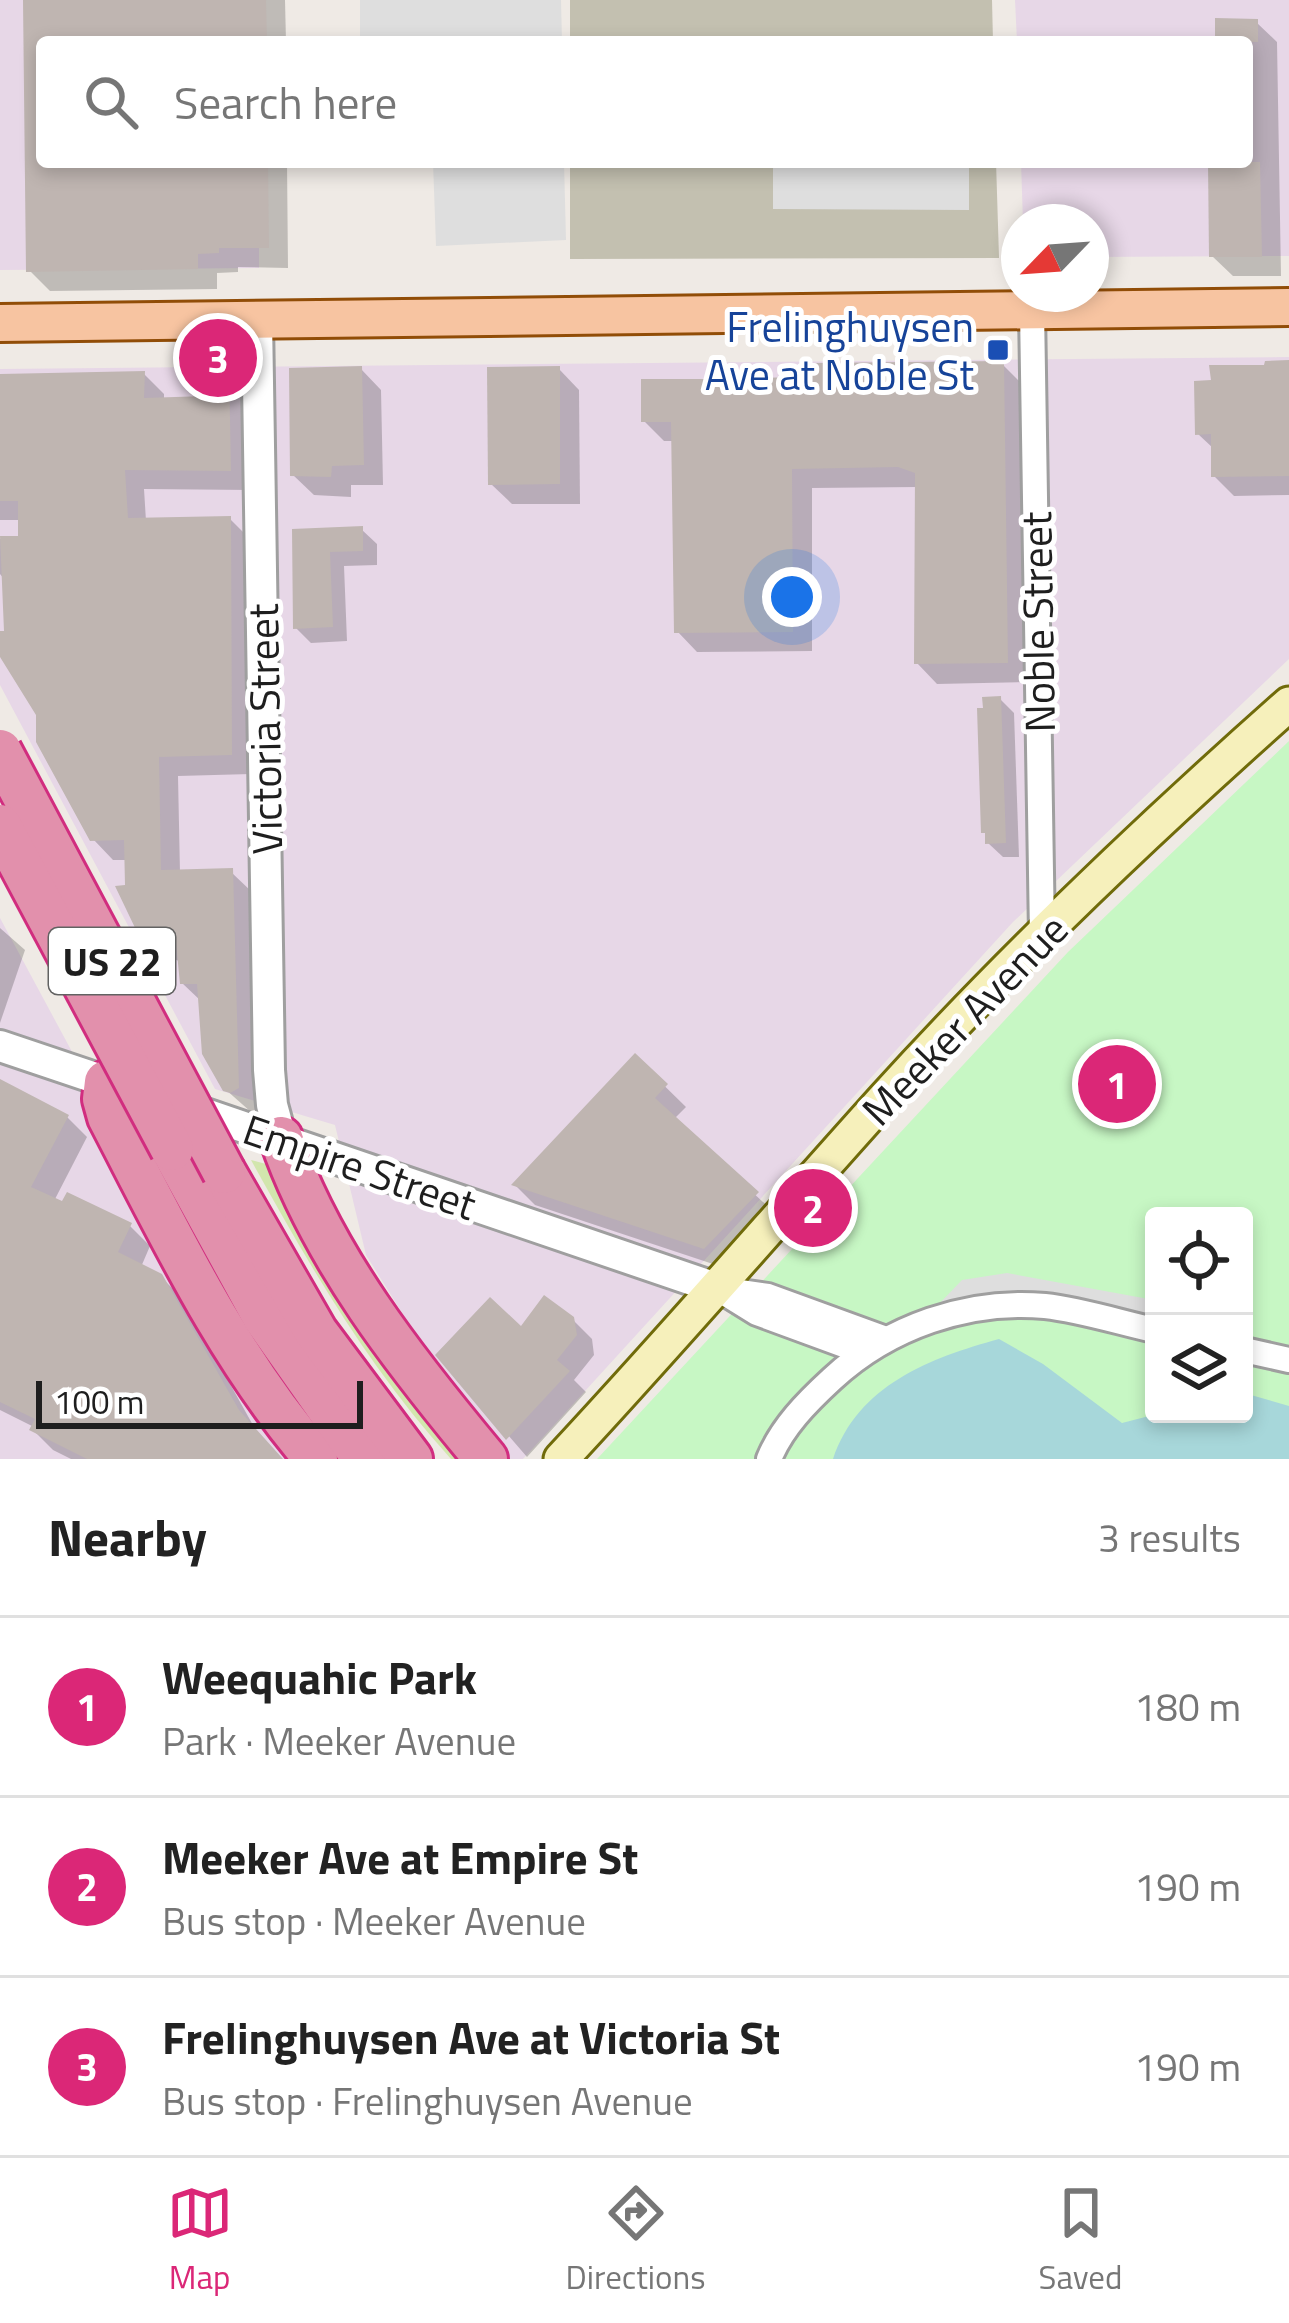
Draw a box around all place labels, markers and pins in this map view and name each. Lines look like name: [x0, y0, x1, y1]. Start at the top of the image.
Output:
place label: Frelinghuysen Ave at Noble St: [705, 294, 974, 406]
pin: 3: [179, 313, 257, 403]
marker: Frelinghuysen Ave at Noble St: [985, 337, 1011, 363]
pin: 1: [1078, 1039, 1156, 1129]
pin: 2: [774, 1163, 852, 1253]

